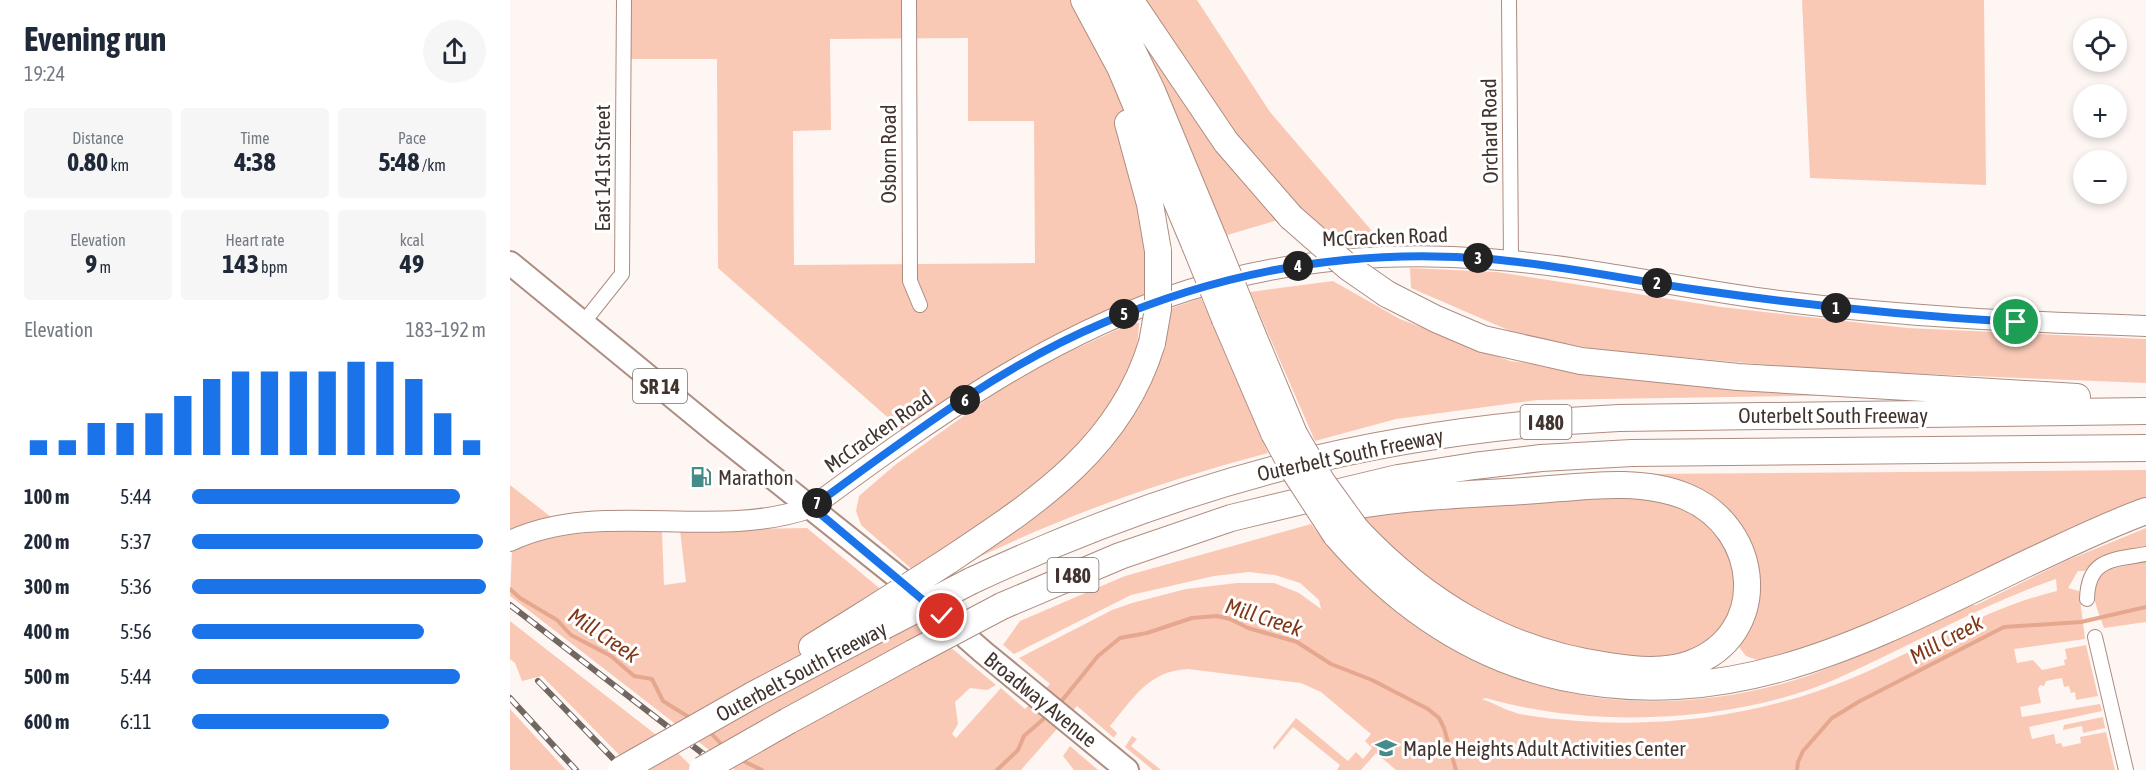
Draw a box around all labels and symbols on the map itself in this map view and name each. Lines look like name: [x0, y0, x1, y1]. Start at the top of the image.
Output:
street label: Orchard Road: [1476, 78, 1502, 184]
street label: East 141st Street: [590, 104, 614, 232]
street label: Osborn Road: [876, 105, 900, 203]
street label: McCracken Road: [1322, 222, 1448, 250]
pin: 3: [1463, 243, 1493, 273]
pin: 4: [1283, 251, 1313, 281]
pin: 2: [1642, 268, 1672, 298]
pin: 1: [1821, 293, 1851, 323]
pin: [1990, 296, 2041, 347]
pin: 5: [1109, 299, 1139, 329]
road number: SR 14: [633, 369, 687, 403]
street label: McCracken Road: [819, 385, 937, 477]
pin: 6: [950, 385, 980, 415]
street label: Outerbelt South Freeway: [1738, 403, 1928, 427]
road number: I 480: [1520, 405, 1572, 439]
street label: Outerbelt South Freeway: [1255, 422, 1446, 485]
fuel station icon: Marathon: [689, 465, 713, 489]
place label: Marathon: [718, 465, 794, 489]
pin: 7: [802, 488, 832, 518]
road number: I 480: [1048, 558, 1098, 592]
pin: [916, 590, 967, 641]
water label: Mill Creek: [1222, 592, 1306, 642]
water label: Mill Creek: [564, 602, 644, 668]
water label: Mill Creek: [1905, 609, 1987, 669]
street label: Outerbelt South Freeway: [712, 616, 891, 726]
street label: Broadway Avenue: [980, 646, 1102, 752]
school or university icon: Maple Heights Adult Activities Center: [1374, 736, 1398, 760]
place label: Maple Heights Adult Activities Center: [1403, 736, 1686, 760]

